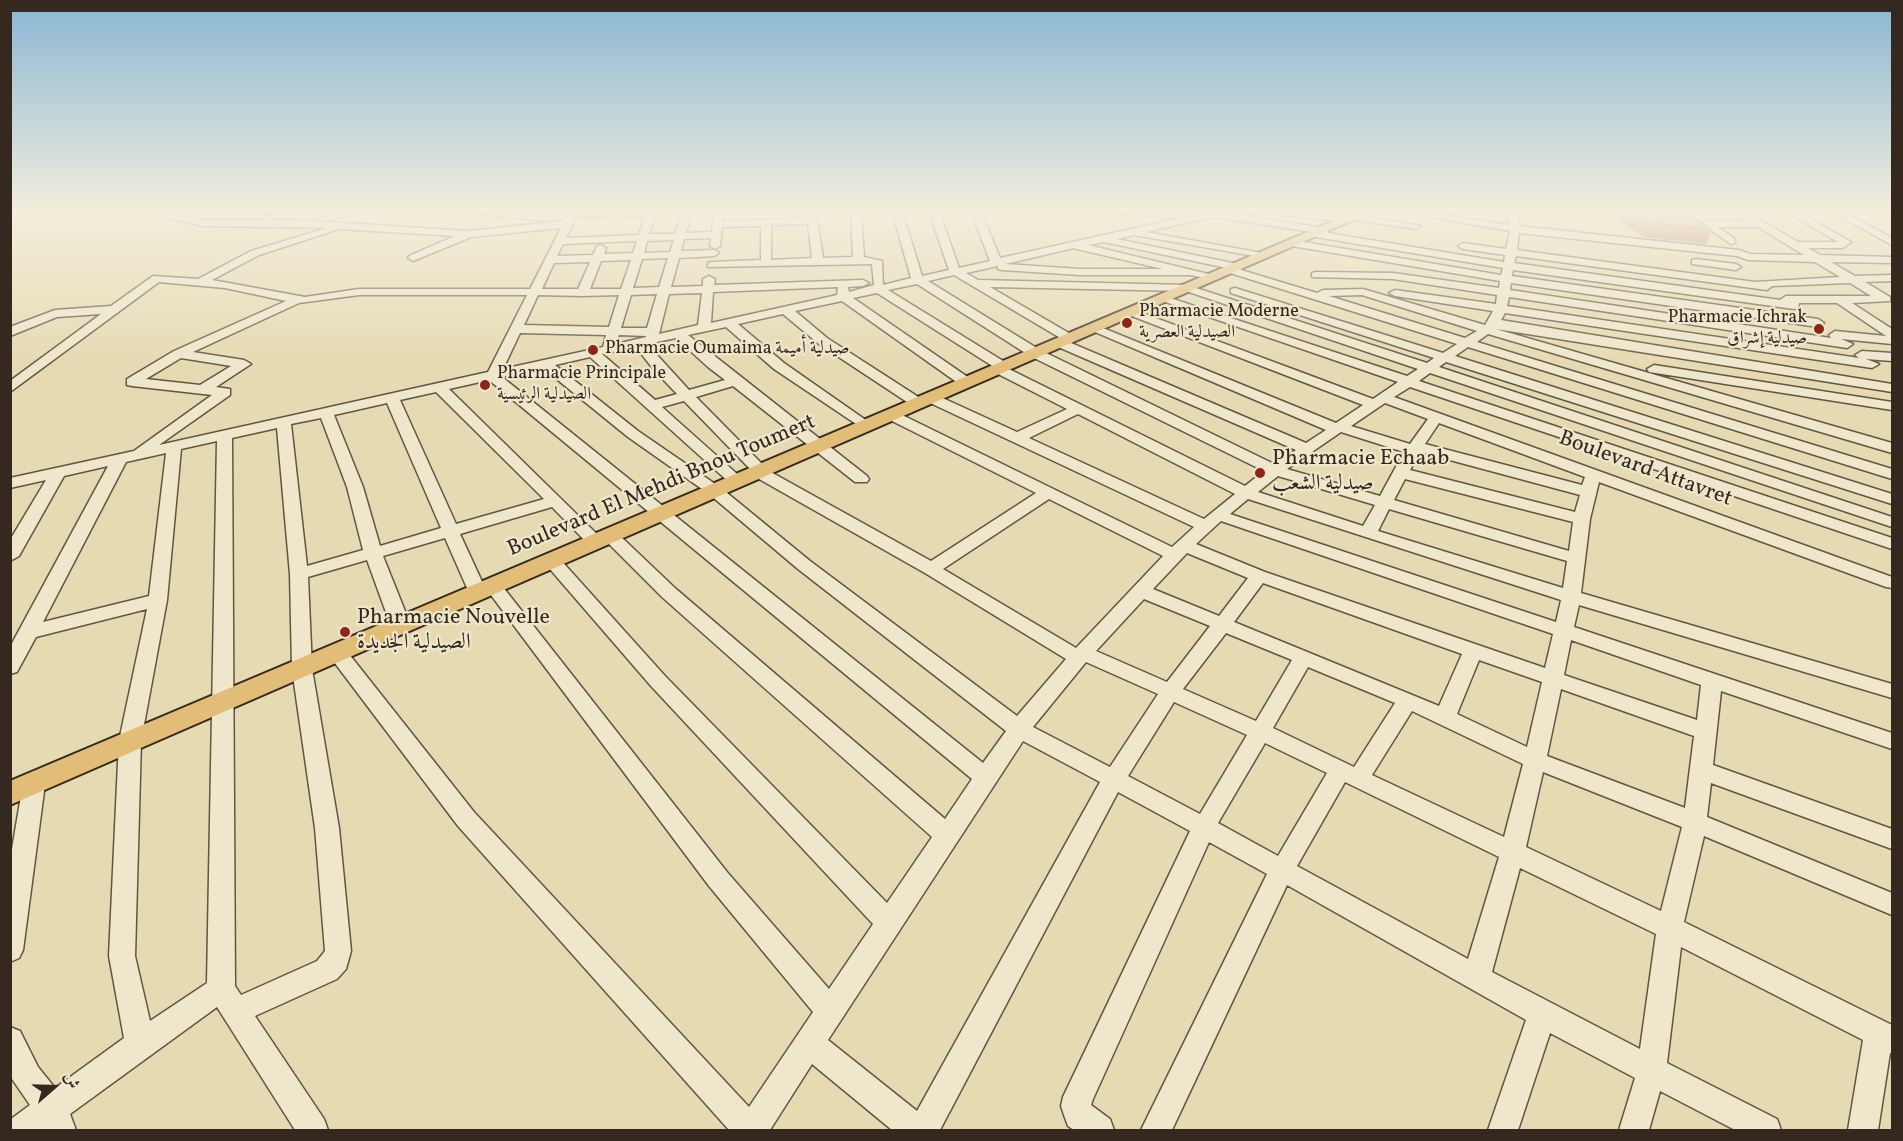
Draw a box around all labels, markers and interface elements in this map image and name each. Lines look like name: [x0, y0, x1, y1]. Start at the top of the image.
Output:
place label: Pharmacie Moderne الصيدلية العصرية: [1139, 302, 1299, 344]
place label: Pharmacie Ichrak صيدلية إشراق: [1668, 308, 1807, 350]
marker: Pharmacie Moderne الصيدلية العصرية: [1120, 316, 1134, 330]
marker: Pharmacie Ichrak صيدلية إشراق: [1812, 322, 1826, 336]
place label: Pharmacie Oumaima صيدلية أميمة: [605, 339, 849, 361]
marker: Pharmacie Oumaima صيدلية أميمة: [586, 343, 600, 357]
place label: Pharmacie Principale الصيدلية الرئيسية: [497, 364, 666, 406]
marker: Pharmacie Principale الصيدلية الرئيسية: [478, 378, 492, 392]
street label: Boulevard El Mehdi Bnou Toumert: [504, 410, 820, 564]
street label: Boulevard Attavret: [1555, 426, 1735, 514]
place label: Pharmacie Echaab صيدلية الشعب: [1272, 447, 1449, 499]
marker: Pharmacie Echaab صيدلية الشعب: [1253, 466, 1267, 480]
place label: Pharmacie Nouvelle الصيدلية الجديدة: [357, 606, 550, 658]
marker: Pharmacie Nouvelle الصيدلية الجديدة: [338, 625, 352, 639]
north arrow: [24, 1057, 84, 1117]
text: ش: [58, 1070, 84, 1092]

